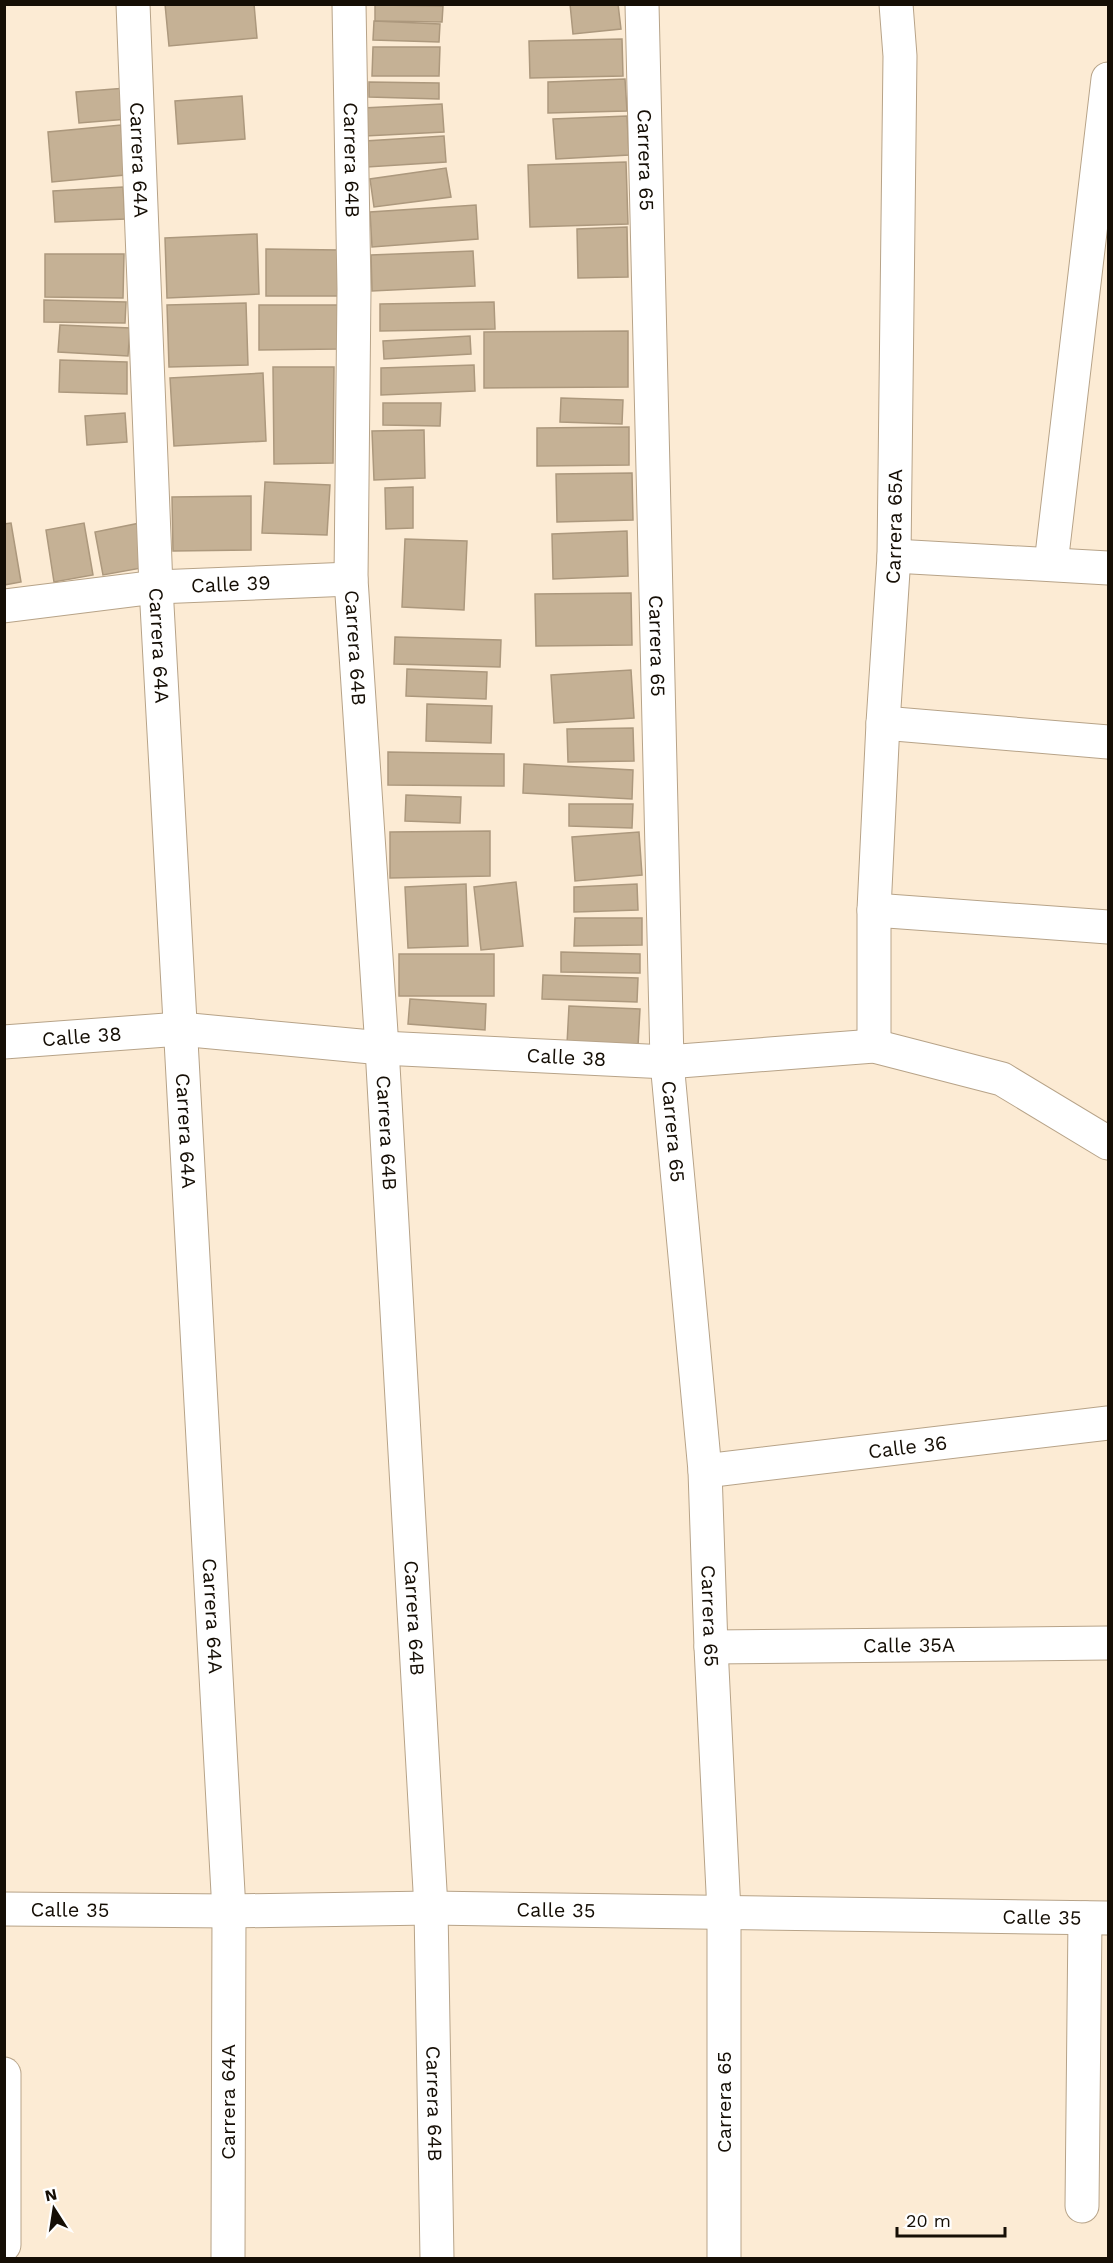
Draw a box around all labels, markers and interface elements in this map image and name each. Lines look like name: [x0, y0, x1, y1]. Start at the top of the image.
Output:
street label: Carrera 64A: [125, 102, 153, 218]
street label: Carrera 64B: [339, 102, 365, 218]
street label: Carrera 65: [632, 109, 659, 211]
street label: Carrera 65A: [880, 469, 907, 585]
street label: Calle 39: [190, 570, 271, 598]
street label: Carrera 64A: [144, 587, 174, 704]
street label: Carrera 64B: [340, 589, 371, 706]
street label: Carrera 65: [644, 595, 670, 697]
street label: Calle 38: [41, 1021, 122, 1051]
street label: Calle 38: [526, 1043, 607, 1071]
street label: Carrera 64A: [171, 1072, 201, 1189]
street label: Carrera 64B: [372, 1074, 402, 1191]
street label: Carrera 65: [657, 1079, 690, 1183]
street label: Calle 36: [867, 1430, 948, 1463]
street label: Carrera 64A: [198, 1557, 228, 1674]
street label: Carrera 64B: [399, 1560, 430, 1676]
street label: Carrera 65: [696, 1564, 724, 1667]
street label: Calle 35A: [863, 1633, 955, 1657]
street label: Calle 35: [30, 1897, 110, 1922]
street label: Calle 35: [516, 1897, 596, 1922]
street label: Calle 35: [1002, 1904, 1082, 1930]
street label: Carrera 64A: [216, 2044, 240, 2160]
street label: Carrera 64B: [421, 2045, 447, 2162]
street label: Carrera 65: [712, 2051, 736, 2153]
north arrow: [24, 2179, 84, 2239]
text: N: [43, 2184, 59, 2205]
scale bar: [897, 2200, 1005, 2238]
text: 20 m: [906, 2210, 951, 2231]

